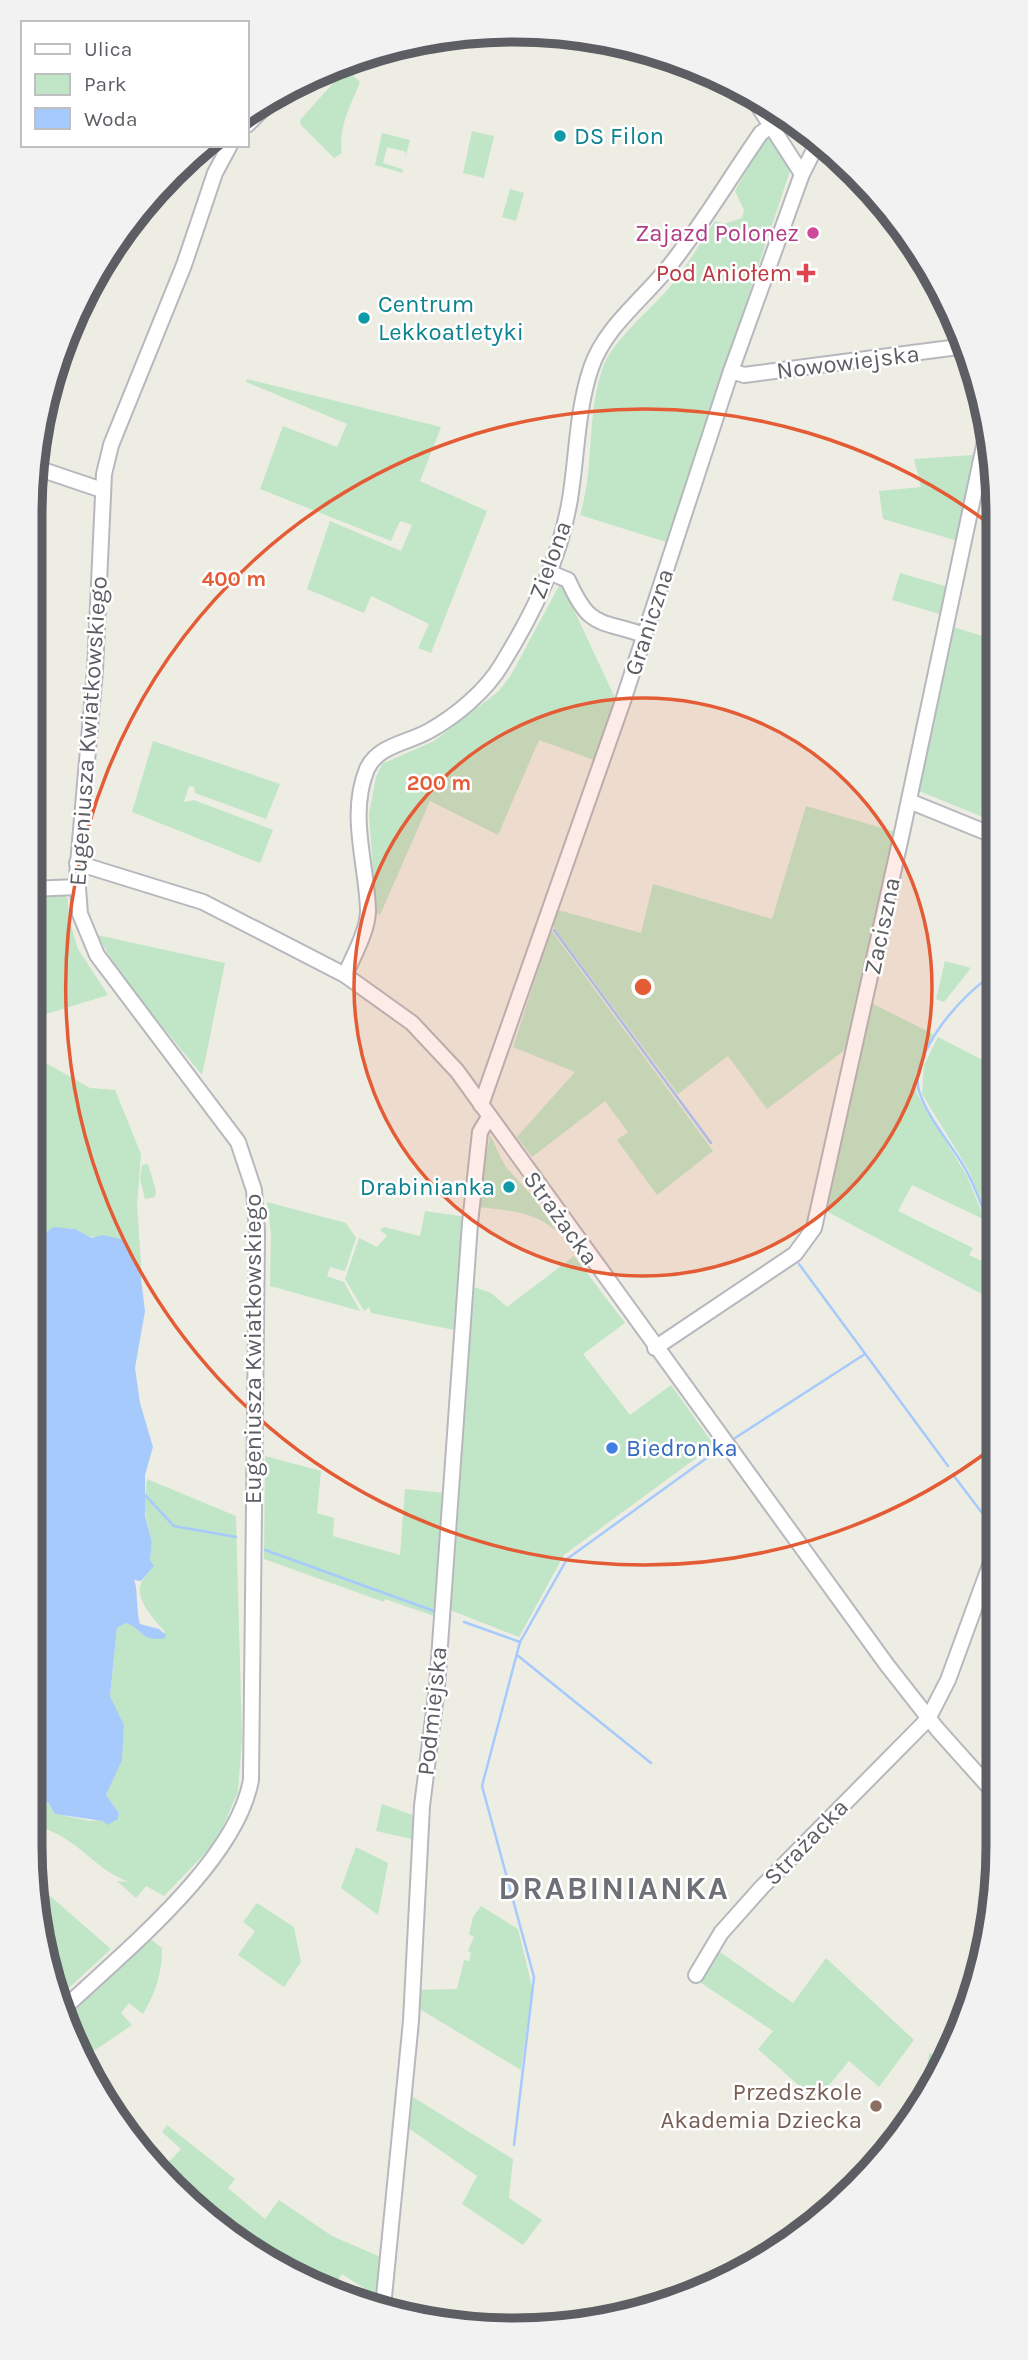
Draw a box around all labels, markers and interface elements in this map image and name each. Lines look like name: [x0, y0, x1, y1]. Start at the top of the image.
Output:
legend: [21, 21, 248, 147]
text: Ulica: [84, 37, 132, 61]
text: Park: [84, 72, 127, 96]
text: Woda: [84, 107, 138, 131]
place label: DS Filon: [574, 122, 664, 150]
marker: DS Filon: [552, 128, 568, 144]
place label: Zajazd Polonez: [635, 219, 799, 247]
marker: Zajazd Polonez: [805, 225, 821, 241]
place label: Pod Aniołem: [656, 259, 792, 287]
marker: Pod Aniołem: [798, 265, 814, 281]
place label: Centrum Lekkoatletyki: [378, 290, 524, 346]
marker: Centrum Lekkoatletyki: [356, 310, 372, 326]
street label: Nowowiejska: [775, 339, 921, 385]
street label: Zielona: [523, 517, 577, 603]
street label: Graniczna: [619, 565, 679, 679]
text: 400 m: [202, 567, 266, 591]
street label: Eugeniusza Kwiatkowskiego: [63, 575, 113, 887]
text: 200 m: [407, 771, 471, 795]
street label: Zaciszna: [858, 875, 906, 977]
centre of rings: [631, 975, 655, 999]
street label: Strażacka: [518, 1166, 604, 1270]
place label: Drabinianka: [360, 1173, 495, 1201]
marker: Drabinianka: [501, 1179, 517, 1195]
street label: Eugeniusza Kwiatkowskiego: [239, 1194, 267, 1504]
place label: Biedronka: [626, 1434, 738, 1462]
marker: Biedronka: [604, 1440, 620, 1456]
street label: Podmiejska: [411, 1645, 453, 1777]
street label: Strażacka: [758, 1793, 854, 1891]
district label: DRABINIANKA: [498, 1870, 730, 1907]
place label: Przedszkole Akademia Dziecka: [661, 2078, 862, 2134]
marker: Przedszkole Akademia Dziecka: [868, 2098, 884, 2114]

